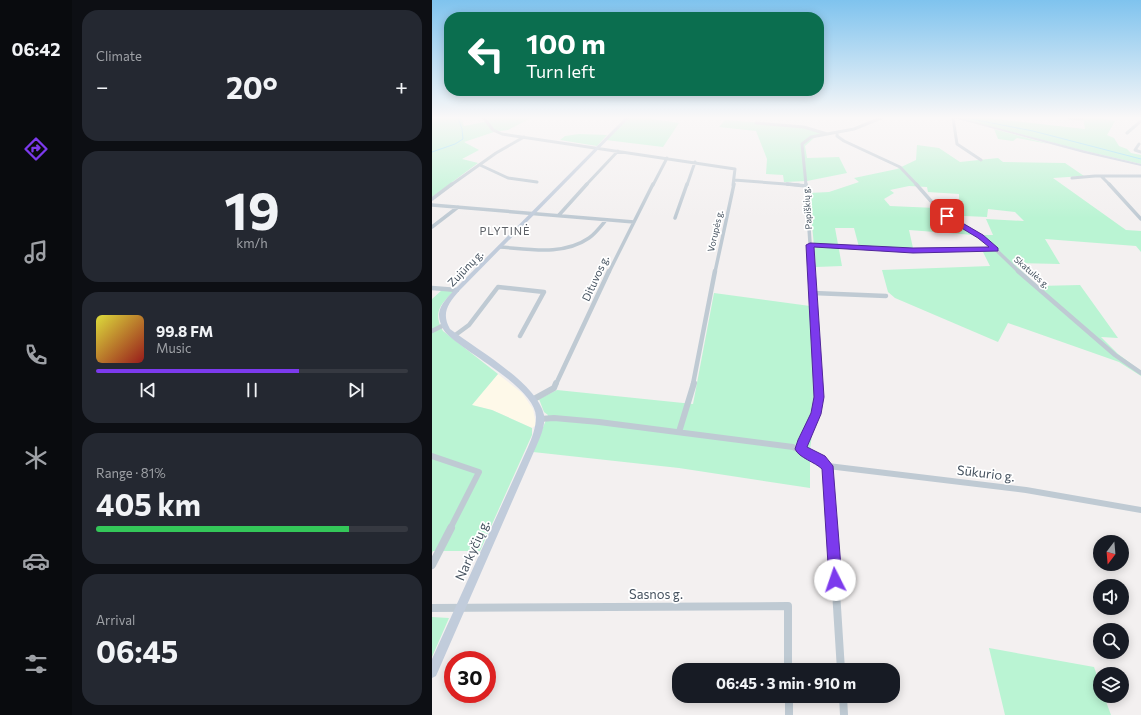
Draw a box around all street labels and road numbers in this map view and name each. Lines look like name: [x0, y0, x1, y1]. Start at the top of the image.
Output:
street label: Papiškių g.: [800, 186, 814, 230]
street label: Vorupės g.: [705, 209, 725, 253]
street label: Zujūnų g.: [444, 247, 486, 289]
street label: Dituvos g.: [579, 253, 611, 303]
street label: Skatulės g.: [1012, 254, 1052, 290]
street label: Sūkurio g.: [956, 462, 1016, 484]
street label: Narkyčių g.: [451, 517, 493, 583]
street label: Sasnos g.: [629, 586, 683, 602]

